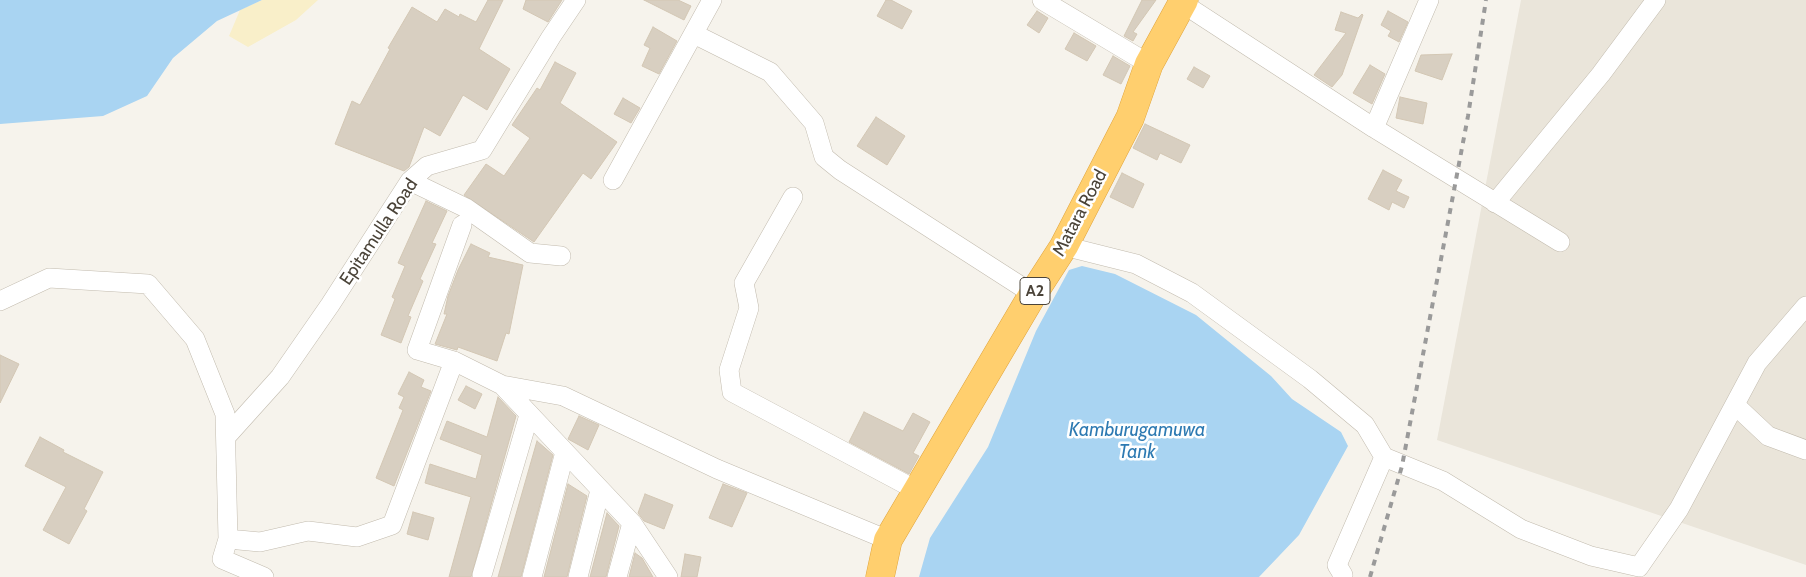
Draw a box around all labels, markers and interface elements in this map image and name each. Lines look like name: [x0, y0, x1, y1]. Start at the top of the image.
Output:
street label: Matara Road: [1048, 166, 1112, 260]
street label: Epitamulla Road: [335, 175, 423, 289]
road number: A2: [1020, 278, 1050, 304]
water label: Kamburugamuwa Tank: [1069, 419, 1205, 463]

